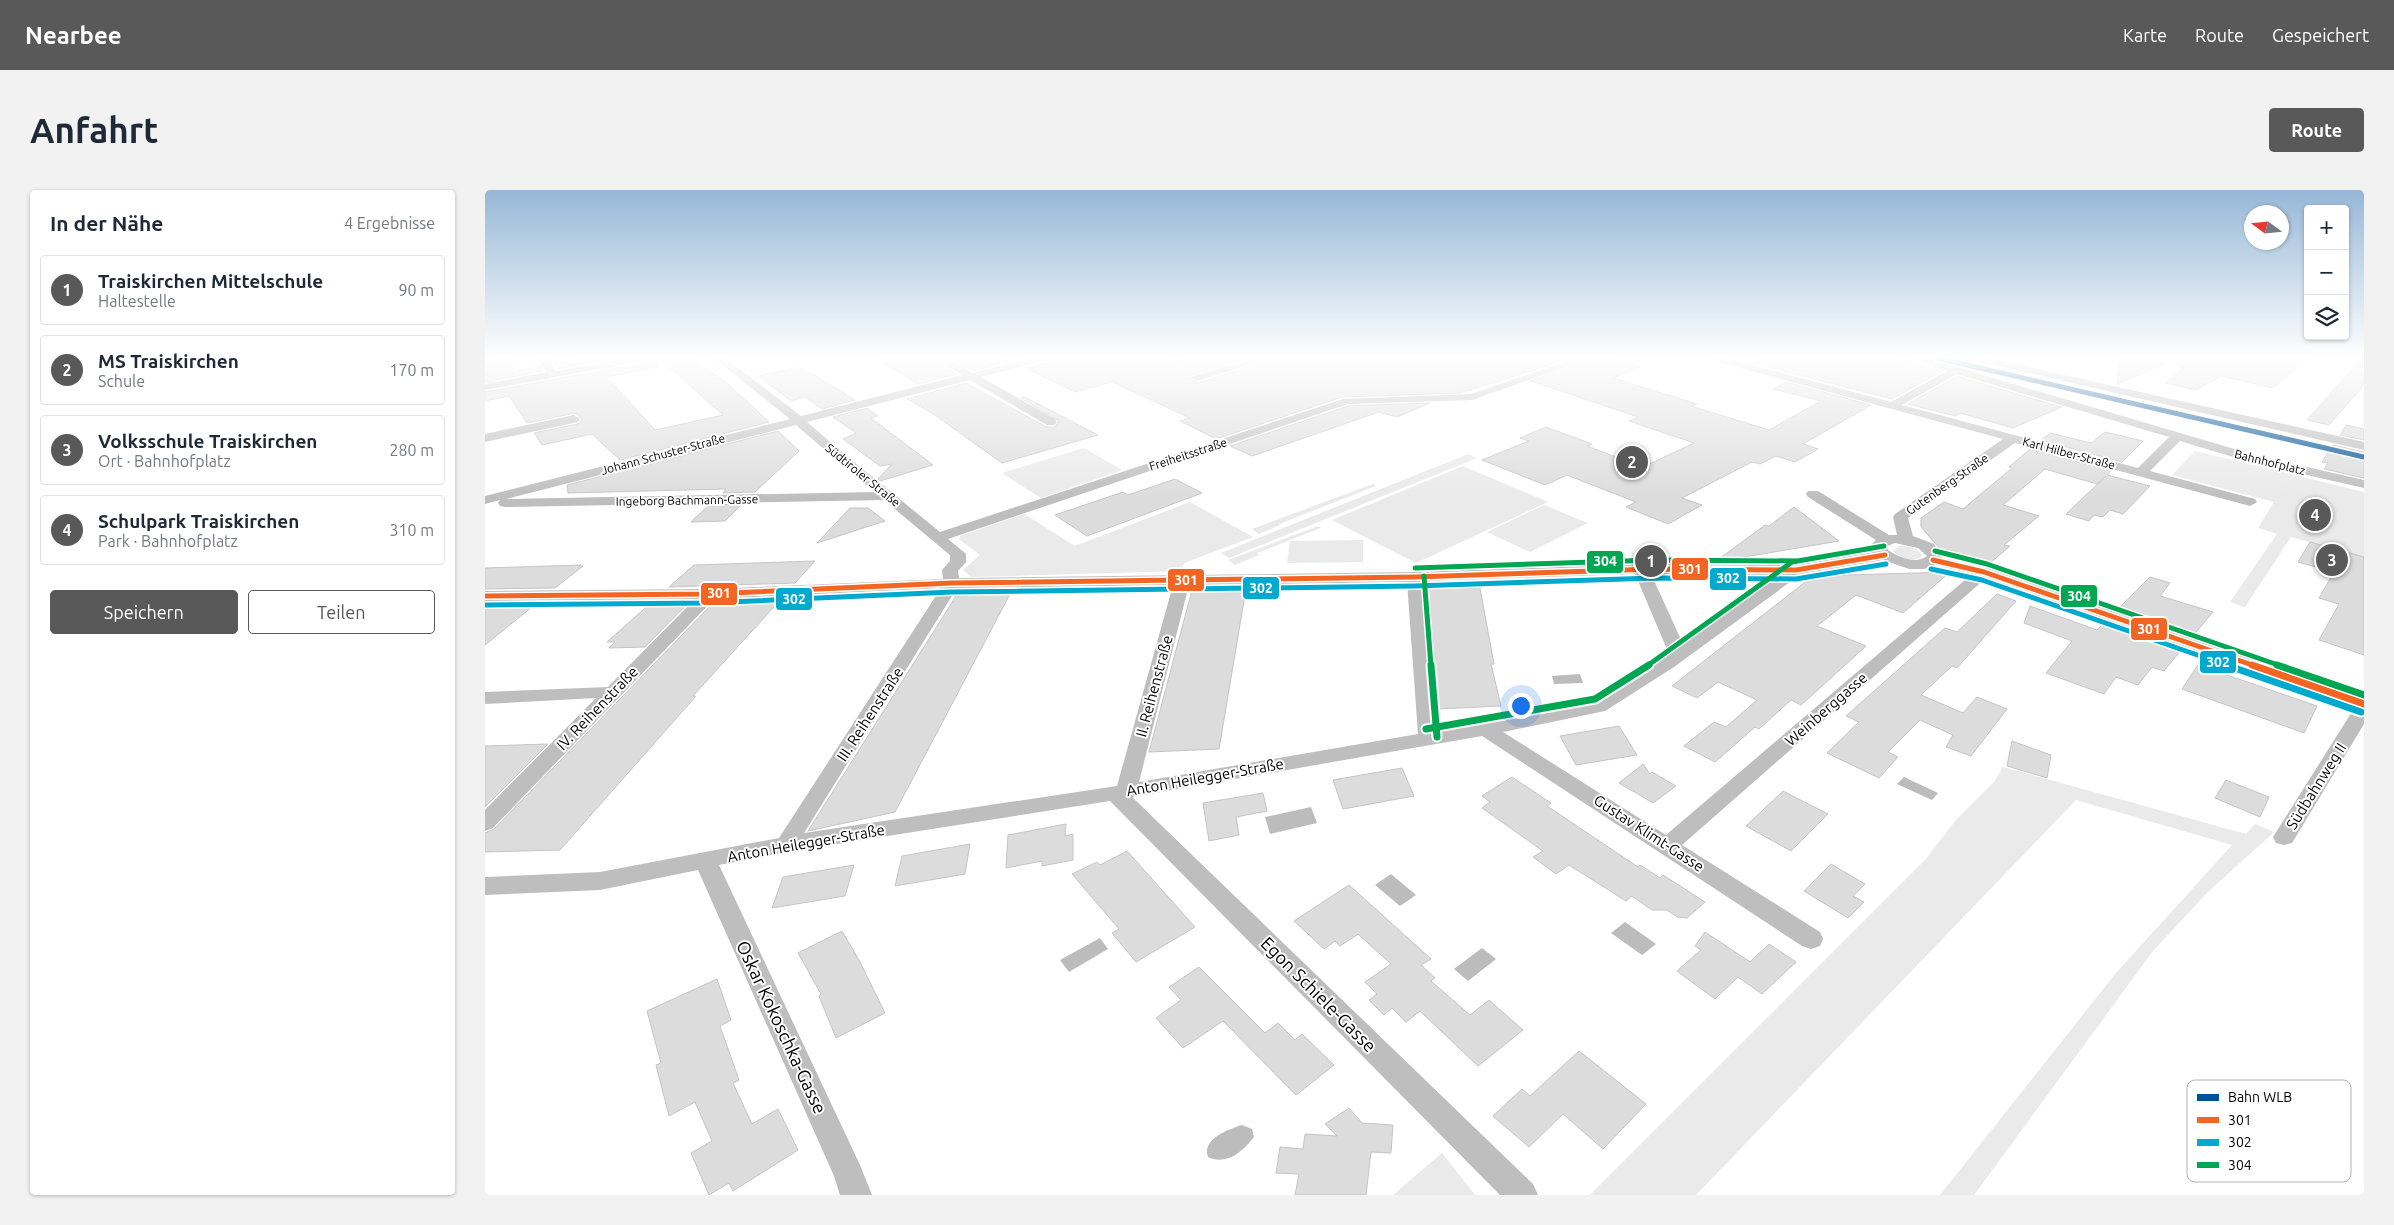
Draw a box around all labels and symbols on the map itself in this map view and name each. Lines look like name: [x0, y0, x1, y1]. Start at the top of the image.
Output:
north arrow: [2244, 205, 2289, 250]
street label: Johann Schuster-Straße: [600, 431, 726, 477]
street label: Karl Hilber-Straße: [2021, 434, 2117, 472]
street label: Freiheitsstraße: [1147, 435, 1229, 473]
street label: Südtiroler Straße: [823, 441, 903, 509]
pin: 2: [1616, 443, 1648, 481]
street label: Bahnhofplatz: [2233, 447, 2307, 477]
street label: Gutenberg-Straße: [1904, 451, 1990, 517]
street label: Ingeborg Bachmann-Gasse: [616, 492, 758, 508]
pin: 4: [2299, 496, 2331, 534]
pin: 3: [2316, 541, 2348, 579]
pin: 1: [1635, 542, 1667, 580]
line badge: 304: [1586, 550, 1624, 574]
text: 304: [1593, 553, 1617, 569]
line badge: 301: [1671, 557, 1709, 581]
text: 301: [1678, 561, 1702, 577]
line badge: 302: [1709, 567, 1747, 591]
line badge: 301: [1167, 568, 1205, 592]
text: 302: [1716, 570, 1740, 586]
text: 301: [1174, 572, 1198, 588]
line badge: 302: [1242, 576, 1280, 600]
text: 302: [1249, 580, 1273, 596]
line badge: 301: [700, 582, 738, 606]
line badge: 304: [2060, 584, 2098, 608]
text: 301: [707, 585, 731, 601]
line badge: 302: [775, 587, 813, 611]
text: 304: [2067, 588, 2091, 604]
text: 302: [782, 591, 806, 607]
line badge: 301: [2130, 617, 2168, 641]
text: 301: [2137, 621, 2161, 637]
street label: II. Reihenstraße: [1132, 633, 1176, 739]
line badge: 302: [2199, 650, 2237, 674]
text: 302: [2206, 654, 2230, 670]
street label: IV. Reihenstraße: [553, 663, 641, 753]
street label: III. Reihenstraße: [833, 664, 907, 764]
street label: Weinberggasse: [1782, 669, 1870, 749]
your location: [1508, 693, 1534, 719]
street label: Südbahnweg II: [2283, 740, 2349, 832]
street label: Anton Heilegger-Straße: [1125, 755, 1285, 799]
street label: Gustav Klimt-Gasse: [1591, 791, 1707, 875]
street label: Anton Heilegger-Straße: [726, 821, 886, 865]
street label: Egon Schiele-Gasse: [1257, 932, 1381, 1056]
street label: Oskar Kokoschka-Gasse: [733, 937, 831, 1117]
legend: [2187, 1080, 2351, 1182]
text: Bahn WLB: [2228, 1089, 2292, 1105]
text: 301: [2228, 1112, 2252, 1128]
text: 302: [2228, 1134, 2252, 1150]
text: 304: [2228, 1157, 2252, 1173]

